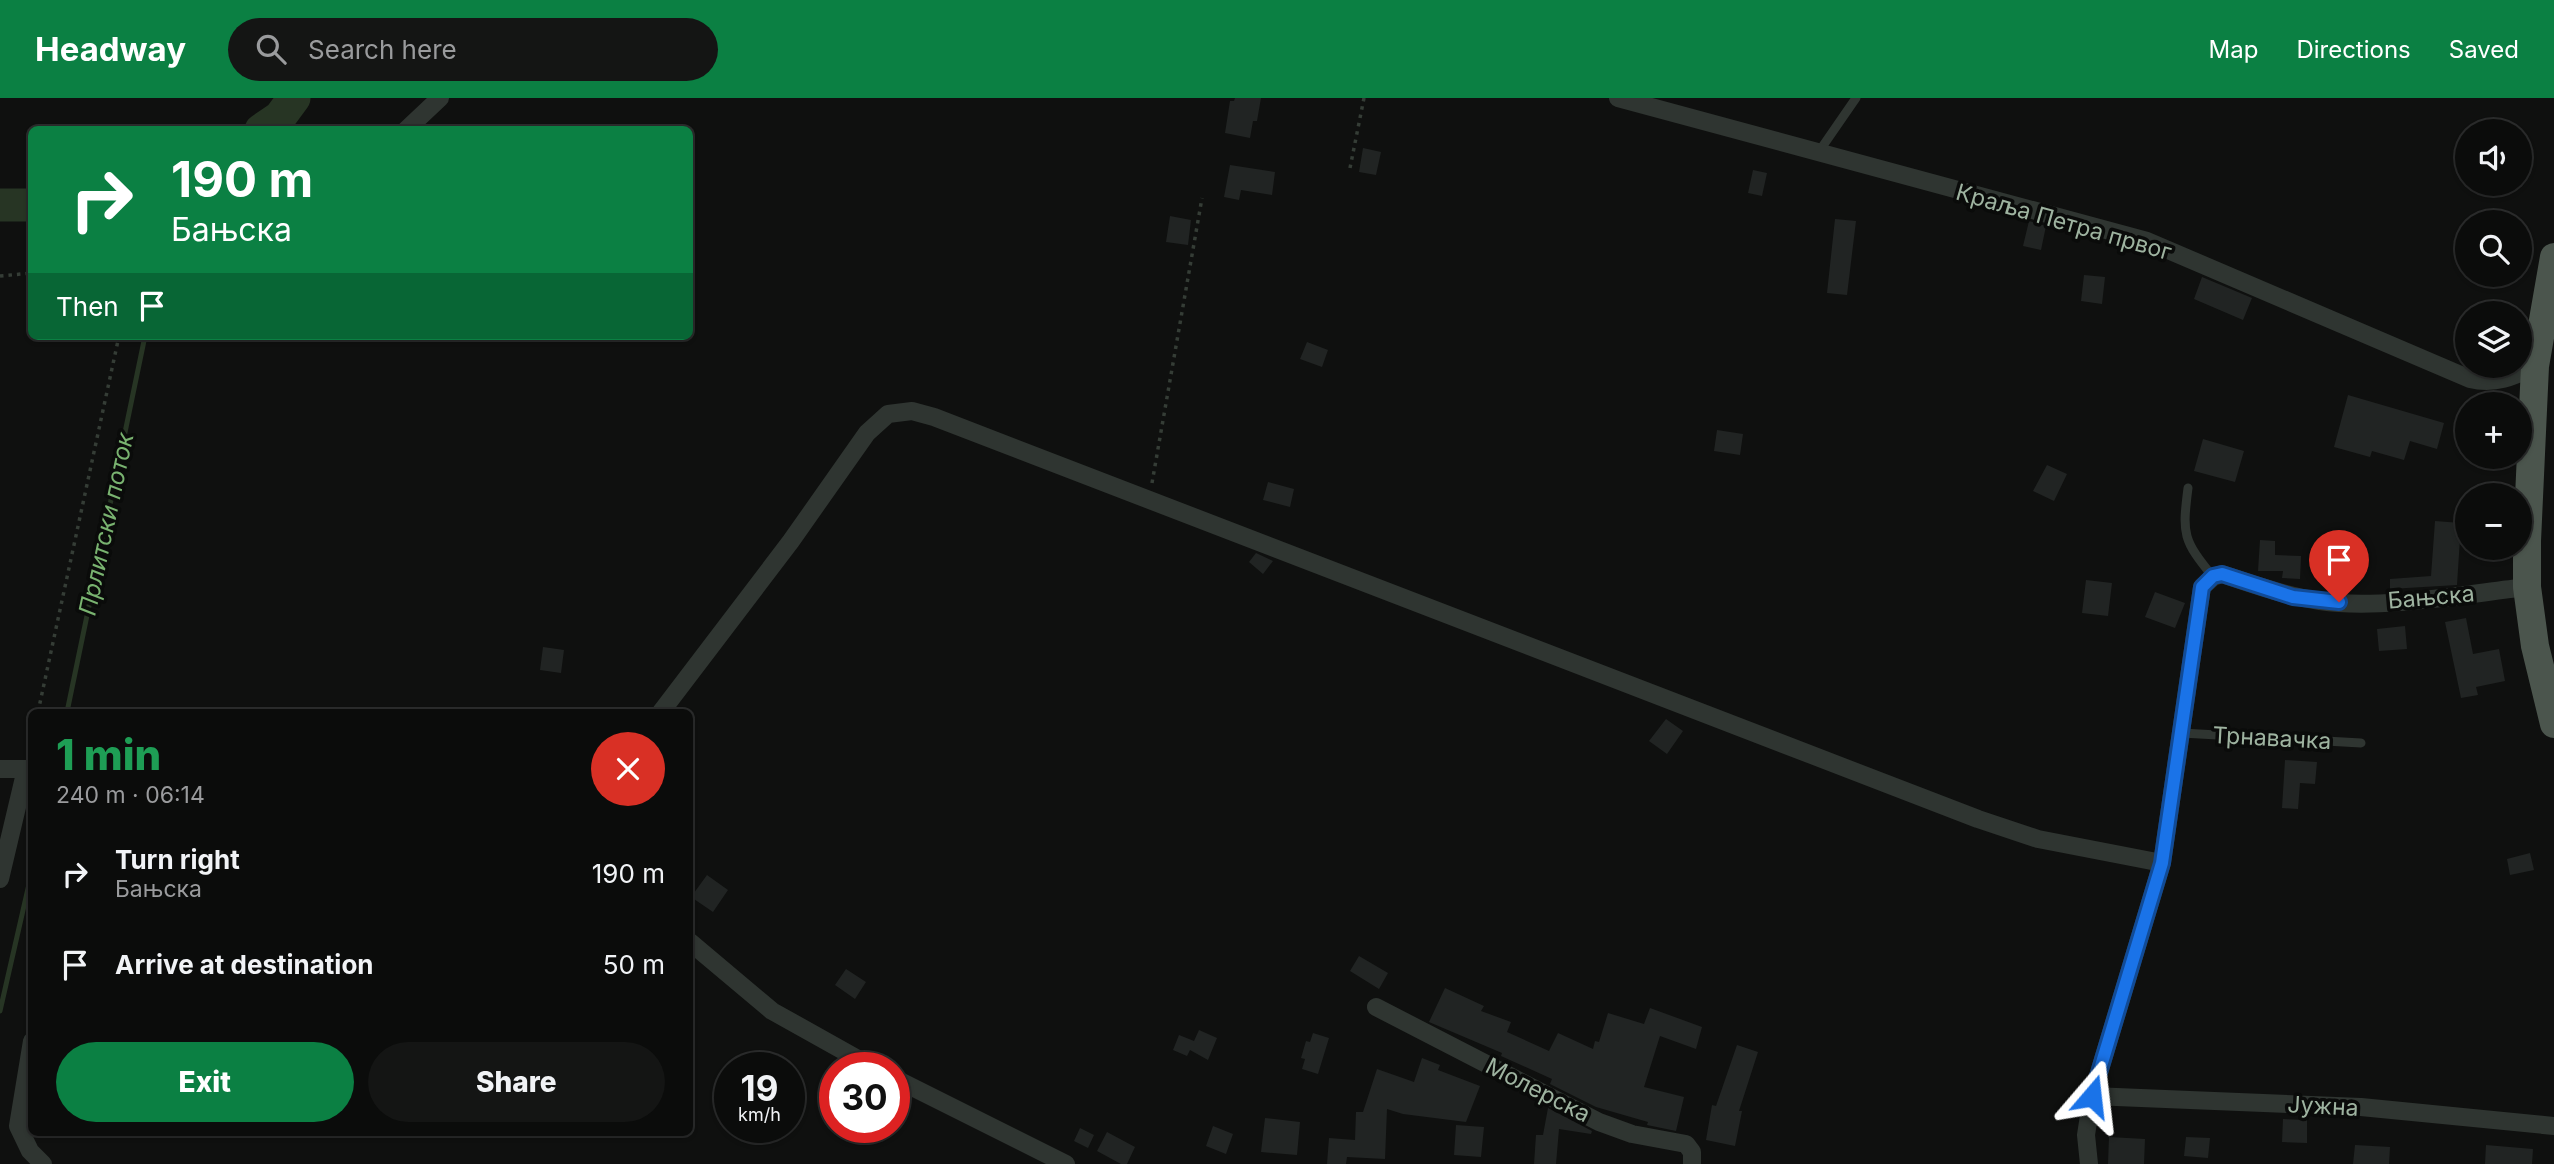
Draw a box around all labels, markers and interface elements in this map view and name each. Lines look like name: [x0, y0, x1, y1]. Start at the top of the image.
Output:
search box: [228, 18, 718, 81]
text: Headway: [35, 29, 186, 69]
icon: search: [252, 30, 290, 68]
text: Search here: [308, 34, 457, 65]
text: Map: [2209, 35, 2258, 64]
text: Directions: [2296, 35, 2411, 64]
text: Saved: [2449, 35, 2519, 64]
map controls: [2455, 119, 2532, 560]
button: sound: [2455, 119, 2532, 196]
text: 190 m: [171, 150, 313, 209]
icon: right: [56, 154, 147, 245]
street label: Краља Петра првог: [1953, 178, 2175, 266]
text: Бањска: [171, 210, 292, 249]
button: search: [2455, 210, 2532, 287]
icon: arrive: [133, 287, 171, 325]
text: Then: [56, 291, 119, 322]
button: layers: [2455, 301, 2532, 378]
button: +: [2455, 392, 2532, 469]
water label: Прлитски поток: [73, 429, 140, 618]
button: −: [2455, 483, 2532, 560]
pin: [2309, 530, 2369, 602]
icon: arrive: [2320, 541, 2358, 579]
street label: Бањска: [2386, 579, 2476, 615]
street label: Трнавачка: [2212, 721, 2332, 755]
text: 1 min: [56, 729, 161, 780]
button: close: [591, 732, 665, 806]
text: 240 m · 06:14: [56, 781, 205, 809]
text: Turn right: [115, 844, 240, 875]
icon: right: [56, 855, 94, 893]
text: 190 m: [592, 858, 665, 889]
text: Бањска: [115, 875, 202, 903]
icon: arrive: [56, 946, 94, 984]
text: Arrive at destination: [115, 949, 374, 980]
text: 50 m: [603, 949, 665, 980]
button: Exit: [56, 1042, 354, 1122]
button: Share: [368, 1042, 665, 1122]
speed limit sign: 30: [819, 1052, 910, 1143]
street label: Молерска: [1481, 1052, 1595, 1128]
position arrow: [2055, 1059, 2129, 1133]
text: 19: [741, 1067, 778, 1109]
street label: Јужна: [2287, 1090, 2359, 1122]
text: km/h: [738, 1104, 781, 1125]

